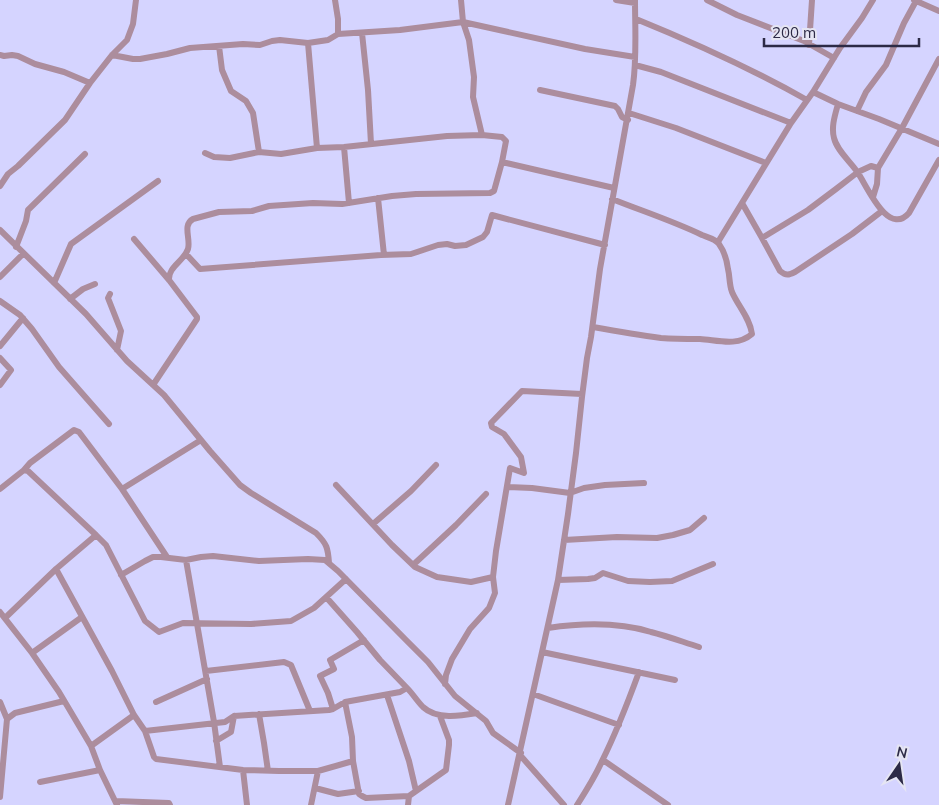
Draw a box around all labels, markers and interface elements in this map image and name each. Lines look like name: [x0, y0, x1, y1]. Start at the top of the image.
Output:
scale bar: [764, 15, 919, 47]
text: 200 m: [772, 23, 816, 42]
north arrow: [874, 740, 924, 790]
text: N: [895, 742, 909, 762]

